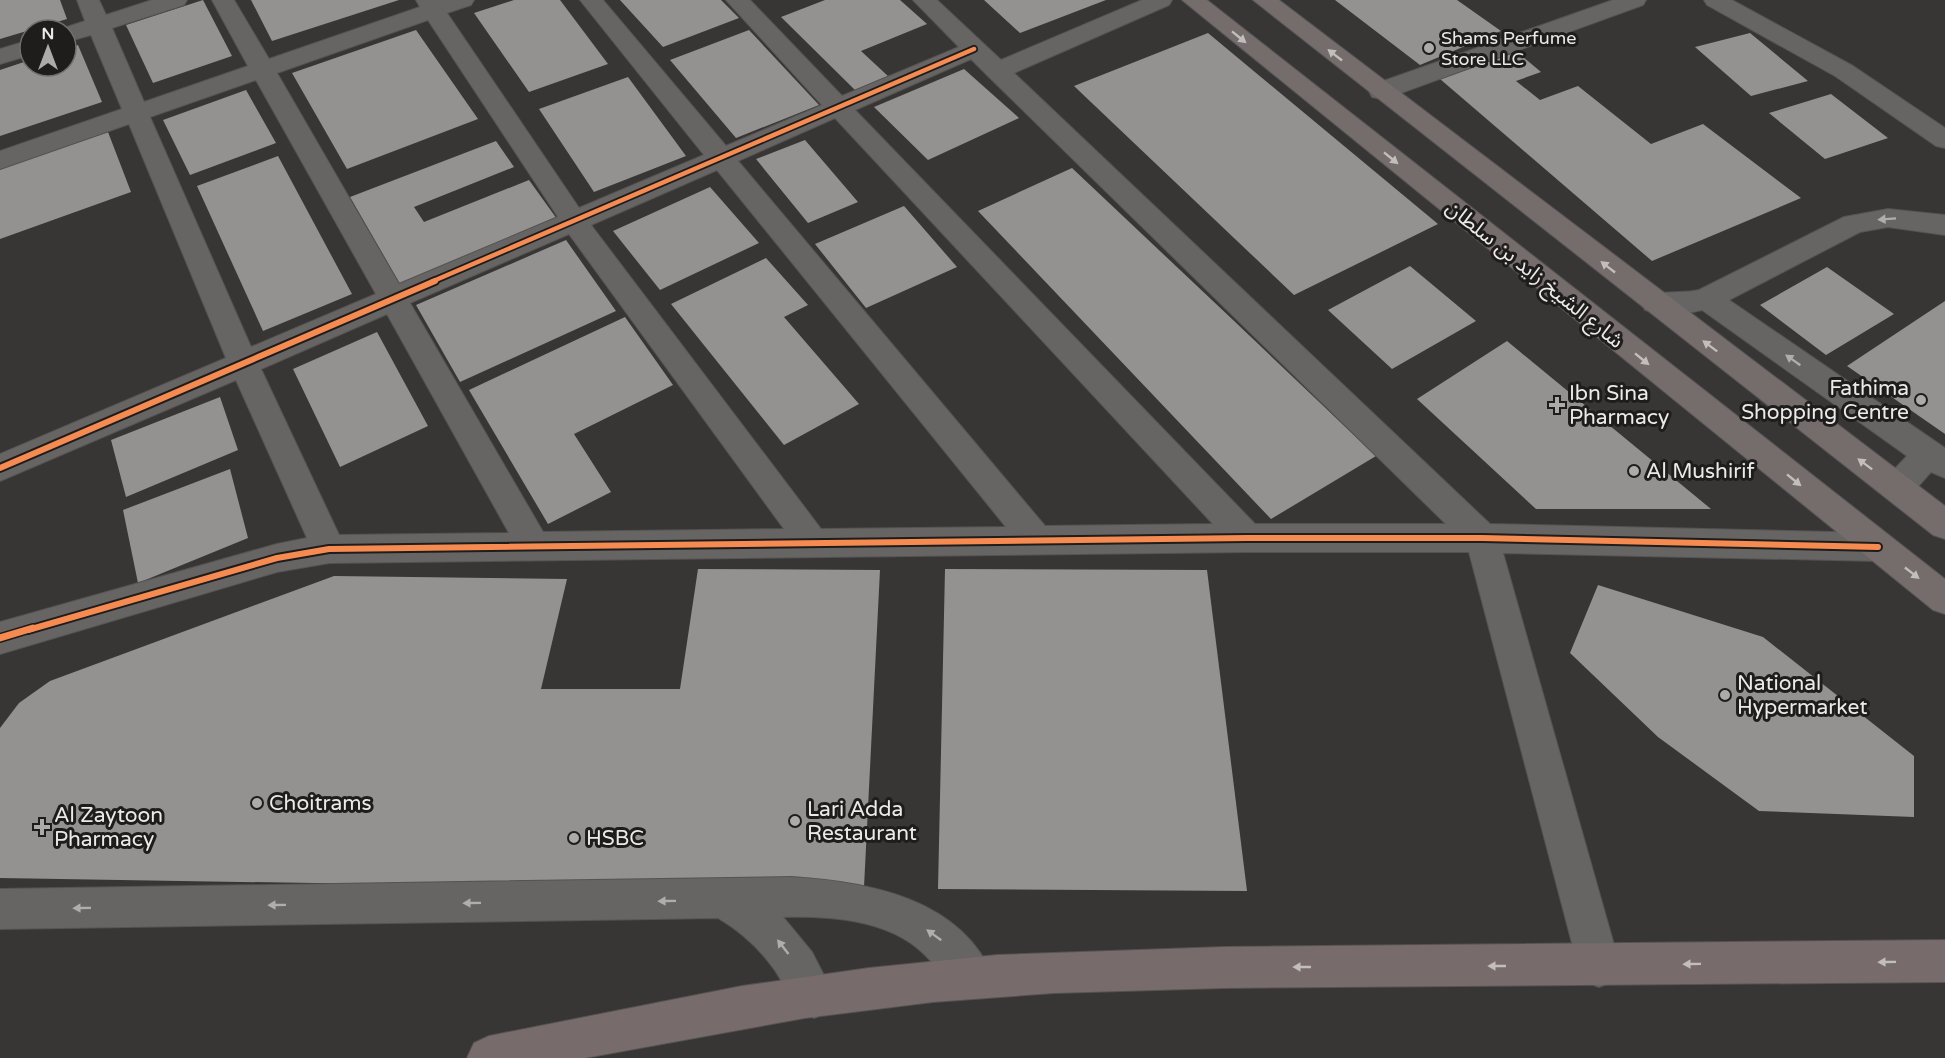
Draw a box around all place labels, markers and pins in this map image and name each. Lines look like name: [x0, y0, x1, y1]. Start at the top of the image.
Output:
place label: Shams Perfume Store LLC: [1441, 27, 1576, 70]
marker: Shams Perfume Store LLC: [1422, 41, 1436, 55]
place label: Fathima Shopping Centre: [1741, 376, 1909, 425]
place label: Ibn Sina Pharmacy: [1569, 381, 1669, 430]
marker: Fathima Shopping Centre: [1914, 393, 1928, 407]
marker: Ibn Sina Pharmacy: [1550, 398, 1564, 412]
place label: Al Mushirif: [1646, 459, 1754, 484]
marker: Al Mushirif: [1627, 464, 1641, 478]
place label: National Hypermarket: [1737, 671, 1867, 720]
marker: National Hypermarket: [1718, 688, 1732, 702]
place label: Choitrams: [269, 791, 372, 816]
marker: Choitrams: [250, 796, 264, 810]
place label: Lari Adda Restaurant: [807, 797, 917, 846]
place label: Al Zaytoon Pharmacy: [54, 803, 163, 852]
marker: Lari Adda Restaurant: [788, 814, 802, 828]
marker: Al Zaytoon Pharmacy: [35, 820, 49, 834]
place label: HSBC: [586, 826, 644, 851]
marker: HSBC: [567, 831, 581, 845]

